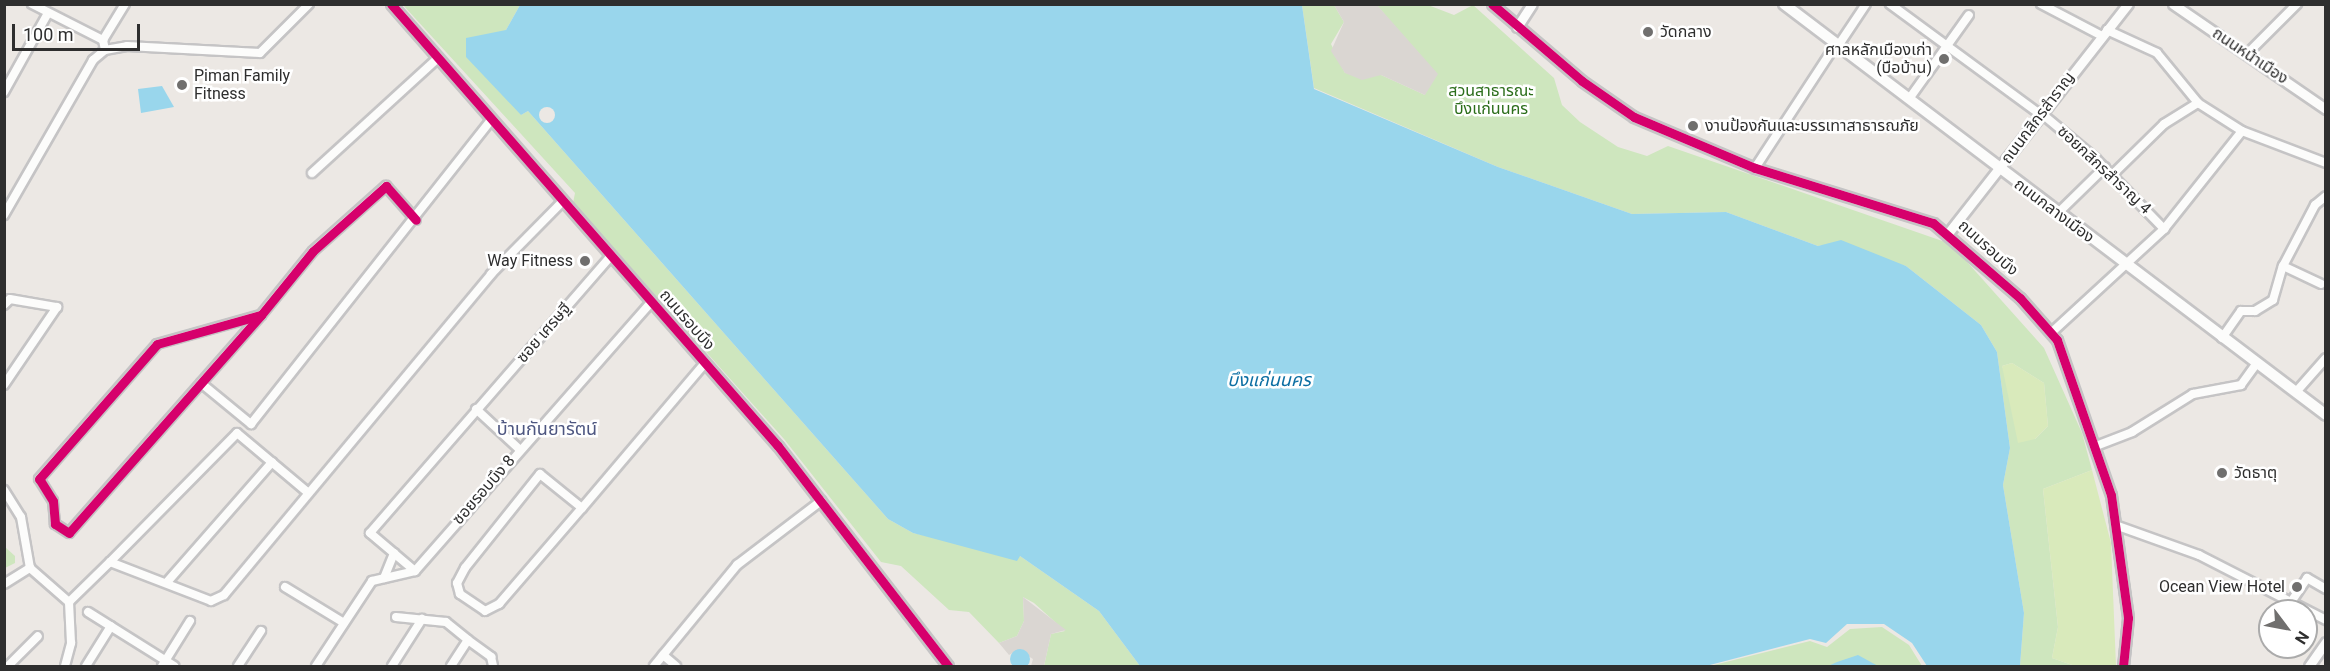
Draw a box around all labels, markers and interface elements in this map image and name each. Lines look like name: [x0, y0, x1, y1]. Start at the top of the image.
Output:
scale bar: [15, 12, 142, 50]
place label: วัดกลาง: [1660, 22, 1712, 42]
text: 100 m: [23, 24, 74, 45]
street label: ถนนหน้าเมือง: [2208, 24, 2292, 88]
marker: วัดกลาง: [1641, 25, 1655, 39]
place label: ศาลหลักเมืองเก่า (บือบ้าน): [1825, 40, 1932, 78]
marker: ศาลหลักเมืองเก่า (บือบ้าน): [1937, 52, 1951, 66]
place label: Piman Family Fitness: [194, 66, 290, 104]
street label: ถนนกสิกรสำราญ: [1997, 68, 2079, 168]
marker: Piman Family Fitness: [175, 78, 189, 92]
park label: สวนสาธารณะ บึงแก่นนคร: [1448, 81, 1534, 119]
place label: งานป้องกันและบรรเทาสาธารณภัย: [1705, 116, 1919, 136]
marker: งานป้องกันและบรรเทาสาธารณภัย: [1686, 119, 1700, 133]
street label: ซอยกสิกรสำราญ 4: [2053, 122, 2155, 218]
street label: ถนนกลางเมือง: [2010, 175, 2098, 247]
street label: ถนนรอบบึง: [1954, 216, 2022, 280]
place label: Way Fitness: [487, 251, 573, 271]
marker: Way Fitness: [578, 254, 592, 268]
street label: ถนนรอบบึง: [655, 286, 719, 354]
street label: ซอย เศรษฐี: [513, 299, 575, 367]
water label: บึงแก่นนคร: [1227, 369, 1311, 391]
district label: บ้านกันยารัตน์: [497, 418, 597, 440]
street label: ซอยรอบบึง 8: [449, 451, 519, 529]
place label: วัดธาตุ: [2234, 463, 2277, 483]
marker: วัดธาตุ: [2215, 466, 2229, 480]
place label: Ocean View Hotel: [2159, 577, 2285, 597]
marker: Ocean View Hotel: [2290, 580, 2304, 594]
north arrow: [2258, 599, 2318, 659]
text: N: [2291, 628, 2313, 648]

